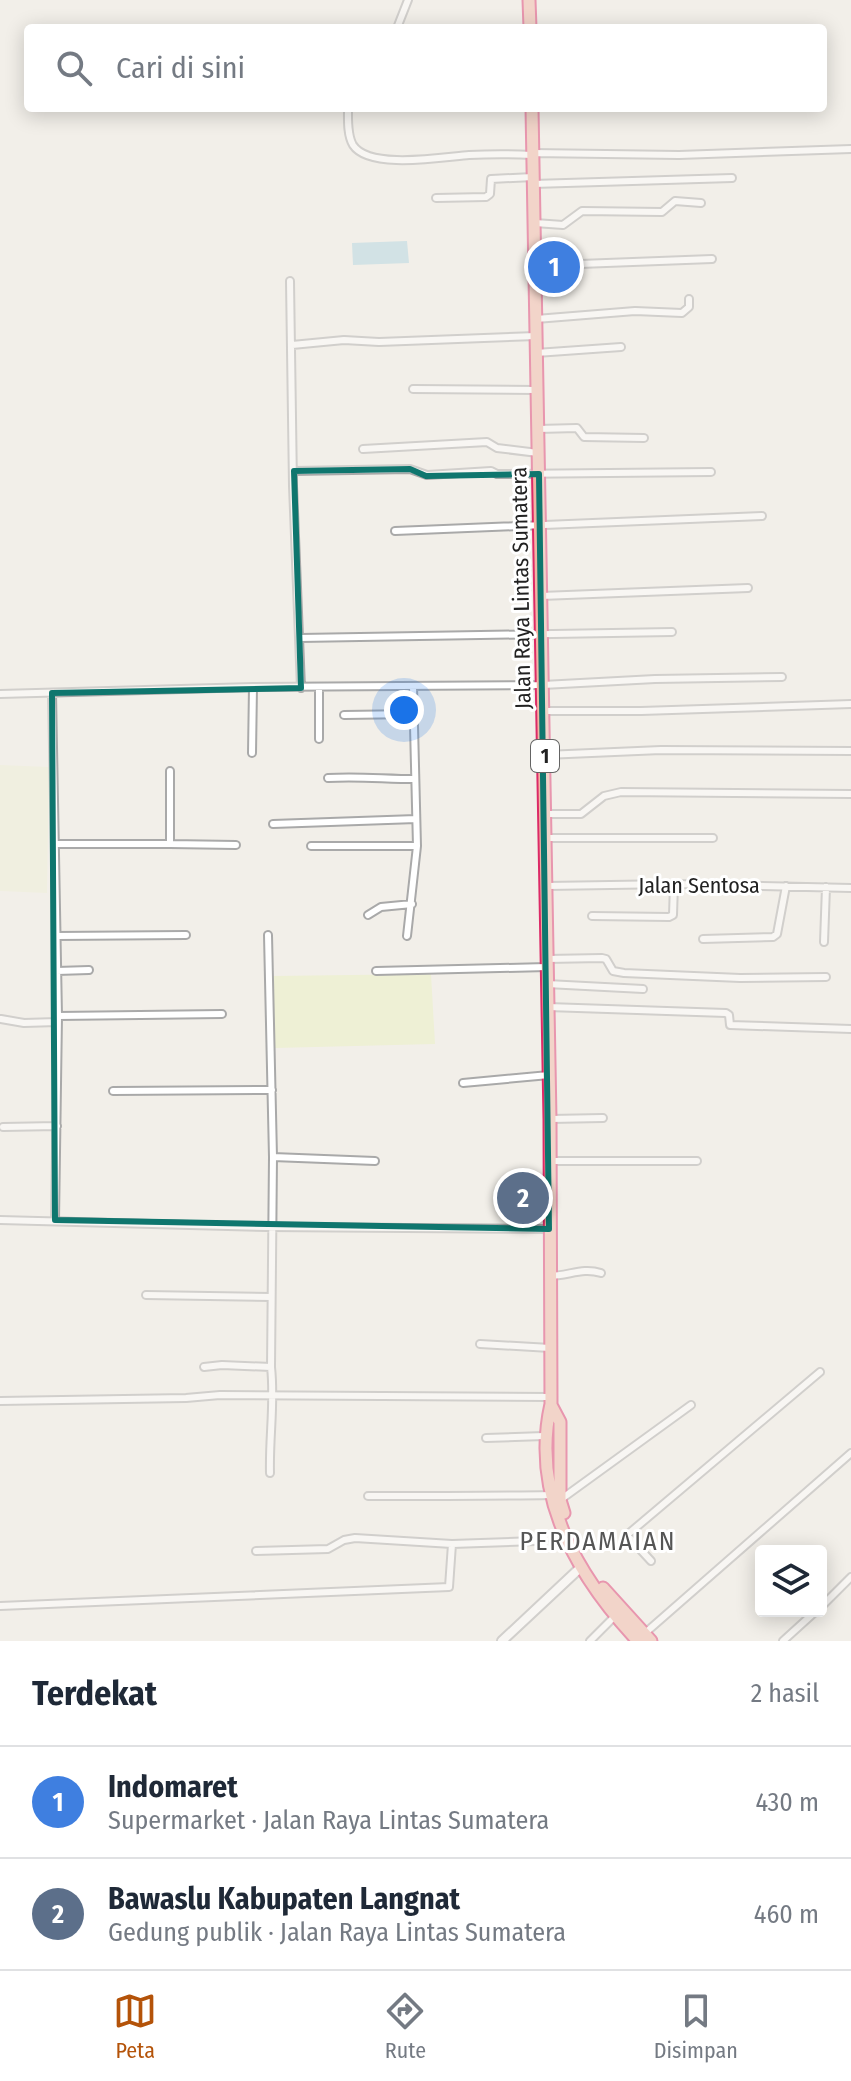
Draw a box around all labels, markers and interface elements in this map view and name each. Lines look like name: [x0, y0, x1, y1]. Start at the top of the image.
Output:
search box: [24, 24, 827, 112]
icon: search: [52, 46, 96, 90]
text: Cari di sini: [116, 50, 245, 86]
pin: 1: [528, 237, 580, 297]
street label: Jalan Raya Lintas Sumatera: [505, 467, 537, 709]
your location: [384, 690, 424, 730]
road number: 1: [531, 740, 559, 772]
street label: Jalan Sentosa: [638, 872, 760, 899]
pin: 2: [497, 1168, 549, 1228]
district label: PERDAMAIAN: [520, 1526, 676, 1557]
map controls: [755, 1545, 827, 1617]
button: layers: [755, 1545, 827, 1617]
text: Terdekat: [32, 1673, 157, 1714]
text: 2 hasil: [751, 1678, 819, 1709]
text: Indomaret: [108, 1769, 238, 1805]
text: 1: [53, 1787, 64, 1818]
text: 430 m: [755, 1787, 819, 1818]
text: Supermarket · Jalan Raya Lintas Sumatera: [108, 1805, 549, 1836]
text: Bawaslu Kabupaten Langnat: [108, 1881, 460, 1917]
text: 2: [52, 1899, 64, 1930]
text: 460 m: [754, 1899, 819, 1930]
text: Gedung publik · Jalan Raya Lintas Sumatera: [108, 1917, 566, 1948]
tab: Peta: [113, 1989, 157, 2064]
tab: Rute: [383, 1989, 427, 2064]
tab: Disimpan: [654, 1989, 738, 2064]

